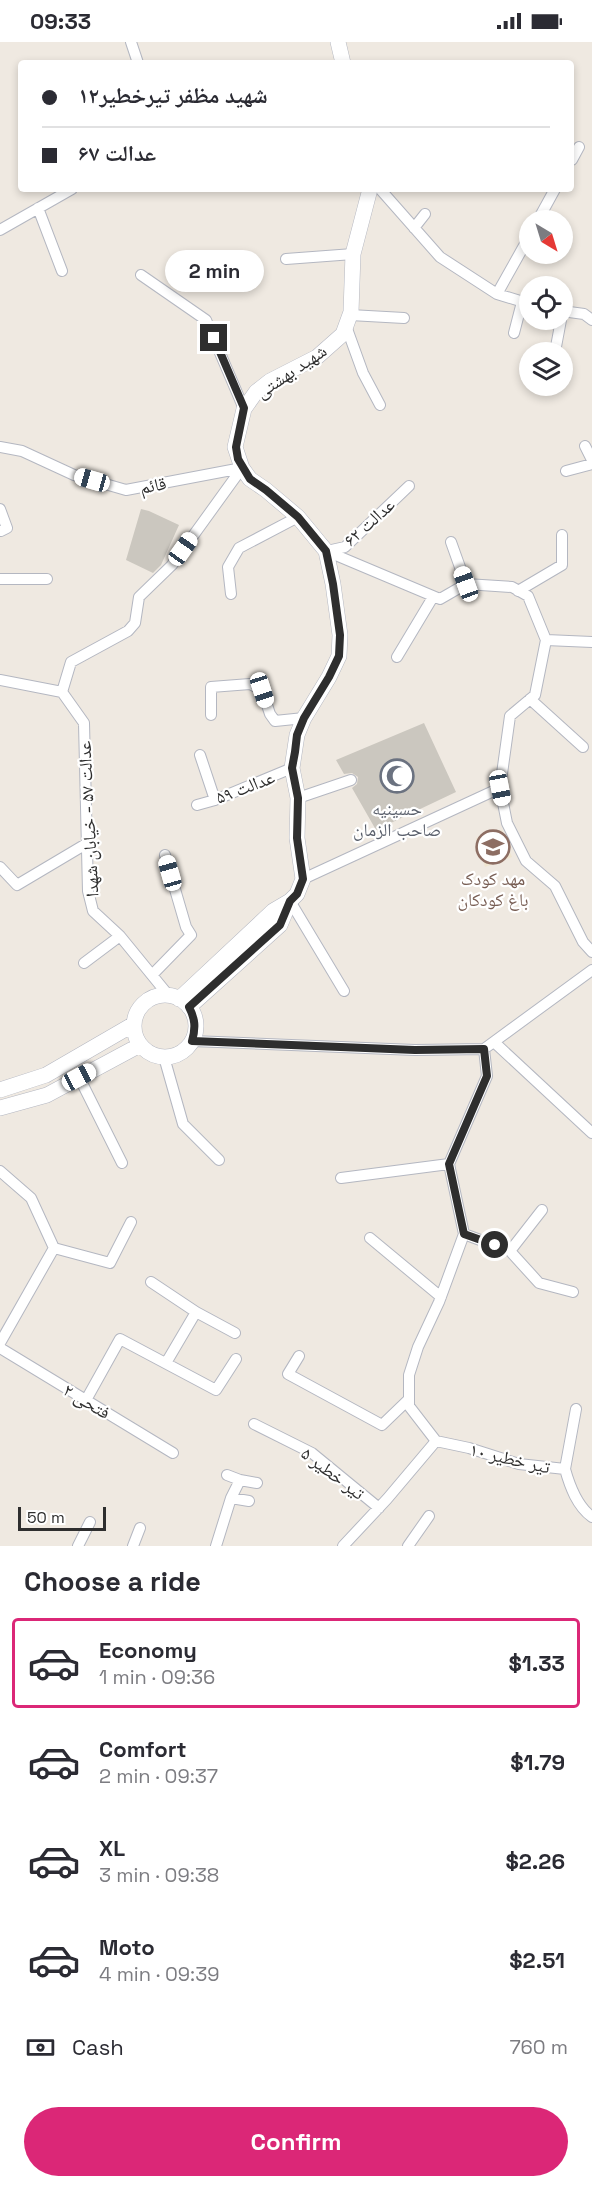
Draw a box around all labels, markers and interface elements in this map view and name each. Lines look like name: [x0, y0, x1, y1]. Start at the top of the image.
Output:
text: 09:33: [30, 7, 91, 35]
text: شهید مظفر تیرخطیر۱۲: [78, 81, 268, 109]
text: عدالت ۶۷: [78, 139, 156, 167]
north arrow: [519, 210, 573, 264]
map controls: [519, 210, 573, 396]
callout: 2 min: [164, 251, 264, 293]
text: 2 min: [189, 258, 240, 284]
button: locate: [519, 276, 573, 330]
route end: [200, 324, 227, 351]
street label: شهید بهشتی: [251, 339, 331, 403]
button: layers: [519, 342, 573, 396]
car: [72, 466, 112, 494]
street label: قائم: [138, 471, 168, 500]
street label: عدالت ۶۲: [339, 493, 399, 551]
car: [165, 529, 201, 569]
car: [451, 564, 481, 604]
car: [248, 670, 276, 710]
street label: عدالت ۵۷ - خیابان شهدا: [72, 740, 104, 898]
mosque icon: حسینیه صاحب الزمان: [379, 758, 415, 794]
street label: عدالت ۵۹: [212, 765, 278, 809]
car: [488, 769, 512, 807]
place label: حسینیه صاحب الزمان: [353, 797, 441, 841]
school or university icon: مهد کودک باغ کودکان: [475, 829, 511, 865]
car: [156, 853, 184, 893]
place label: مهد کودک باغ کودکان: [458, 867, 529, 911]
car: [59, 1061, 99, 1093]
route start: [481, 1231, 508, 1258]
street label: فتحی ۲: [59, 1378, 115, 1424]
street label: تیر خطیر ۱۰: [468, 1438, 552, 1478]
street label: تیر خطیر ۵: [297, 1442, 369, 1504]
scale bar: [18, 1504, 106, 1532]
text: 50 m: [27, 1507, 65, 1528]
text: Choose a ride: [24, 1564, 201, 1599]
icon: car: [27, 1636, 81, 1690]
text: Economy: [99, 1636, 197, 1664]
text: $1.33: [508, 1649, 565, 1677]
text: 1 min · 09:36: [99, 1664, 215, 1690]
icon: car: [27, 1735, 81, 1789]
text: Comfort: [99, 1735, 187, 1763]
text: $1.79: [510, 1748, 565, 1776]
text: 2 min · 09:37: [99, 1763, 218, 1789]
icon: car: [27, 1834, 81, 1888]
text: XL: [99, 1834, 125, 1862]
text: $2.26: [505, 1847, 565, 1875]
text: 3 min · 09:38: [99, 1862, 219, 1888]
icon: car: [27, 1933, 81, 1987]
text: Moto: [99, 1933, 155, 1961]
text: $2.51: [509, 1946, 565, 1974]
text: 4 min · 09:39: [99, 1961, 219, 1987]
icon: cash: [24, 2031, 57, 2064]
text: Cash: [72, 2033, 124, 2061]
text: 760 m: [509, 2034, 568, 2060]
button: Confirm: [24, 2107, 568, 2176]

